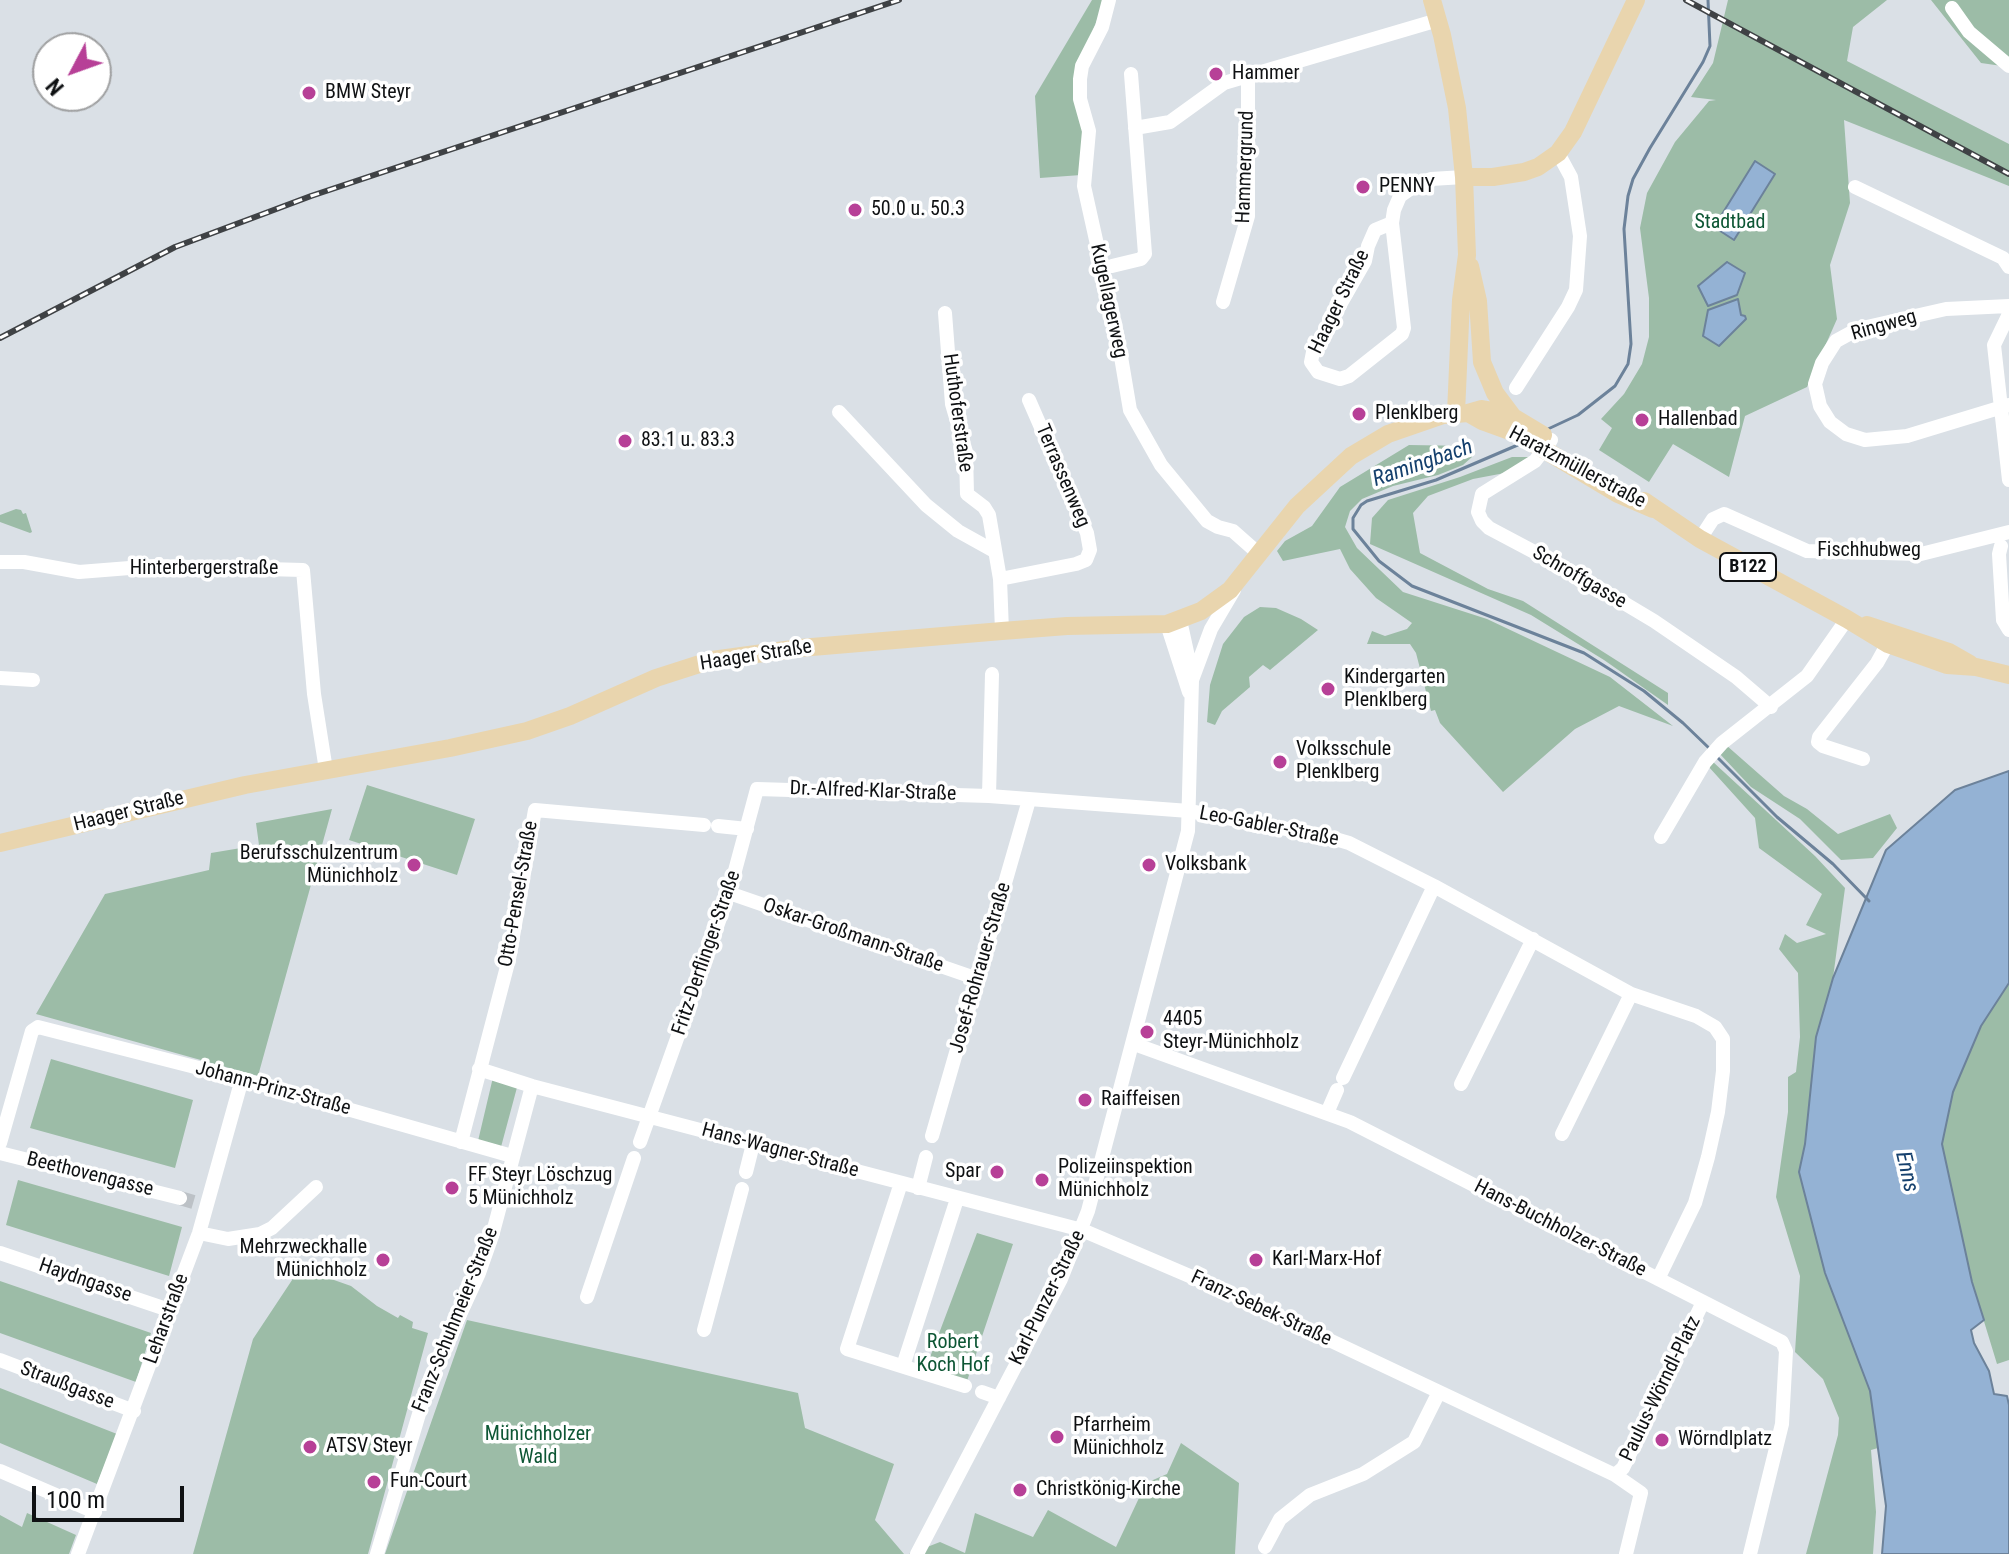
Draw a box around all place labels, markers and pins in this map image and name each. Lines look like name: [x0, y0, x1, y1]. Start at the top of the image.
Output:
place label: Hammer: [1232, 62, 1300, 86]
marker: Hammer: [1207, 65, 1225, 83]
place label: BMW Steyr: [325, 81, 411, 105]
marker: BMW Steyr: [300, 84, 318, 102]
place label: PENNY: [1379, 175, 1435, 199]
marker: PENNY: [1354, 178, 1372, 196]
place label: 50.0 u. 50.3: [871, 198, 965, 222]
marker: 50.0 u. 50.3: [846, 201, 864, 219]
place label: Plenklberg: [1375, 402, 1458, 426]
marker: Plenklberg: [1350, 405, 1368, 423]
place label: Hallenbad: [1658, 408, 1738, 432]
marker: Hallenbad: [1633, 411, 1651, 429]
place label: 83.1 u. 83.3: [641, 429, 735, 453]
marker: 83.1 u. 83.3: [616, 432, 634, 450]
place label: Kindergarten Plenklberg: [1344, 666, 1445, 713]
marker: Kindergarten Plenklberg: [1319, 680, 1337, 698]
place label: Volksschule Plenklberg: [1296, 738, 1391, 785]
marker: Volksschule Plenklberg: [1271, 753, 1289, 771]
place label: Berufsschulzentrum Münichholz: [240, 842, 398, 889]
place label: Volksbank: [1165, 853, 1247, 877]
marker: Berufsschulzentrum Münichholz: [405, 856, 423, 874]
marker: Volksbank: [1140, 856, 1158, 874]
place label: 4405 Steyr-Münichholz: [1163, 1008, 1299, 1055]
marker: 4405 Steyr-Münichholz: [1138, 1023, 1156, 1041]
place label: Raiffeisen: [1101, 1088, 1180, 1112]
marker: Raiffeisen: [1076, 1091, 1094, 1109]
place label: Polizeiinspektion Münichholz: [1058, 1156, 1193, 1203]
place label: Spar: [945, 1160, 981, 1184]
marker: Spar: [988, 1163, 1006, 1181]
place label: FF Steyr Löschzug 5 Münichholz: [468, 1164, 612, 1211]
marker: Polizeiinspektion Münichholz: [1033, 1171, 1051, 1189]
marker: FF Steyr Löschzug 5 Münichholz: [443, 1179, 461, 1197]
place label: Mehrzweckhalle Münichholz: [240, 1236, 367, 1283]
place label: Karl-Marx-Hof: [1272, 1248, 1381, 1272]
marker: Mehrzweckhalle Münichholz: [374, 1251, 392, 1269]
marker: Karl-Marx-Hof: [1247, 1251, 1265, 1269]
place label: Pfarrheim Münichholz: [1073, 1414, 1164, 1461]
marker: Pfarrheim Münichholz: [1048, 1428, 1066, 1446]
place label: Wörndlplatz: [1678, 1428, 1772, 1452]
marker: Wörndlplatz: [1653, 1431, 1671, 1449]
place label: ATSV Steyr: [326, 1435, 413, 1459]
marker: ATSV Steyr: [301, 1438, 319, 1456]
place label: Fun-Court: [390, 1470, 467, 1494]
marker: Fun-Court: [365, 1473, 383, 1491]
place label: Christkönig-Kirche: [1036, 1478, 1181, 1502]
marker: Christkönig-Kirche: [1011, 1481, 1029, 1499]

